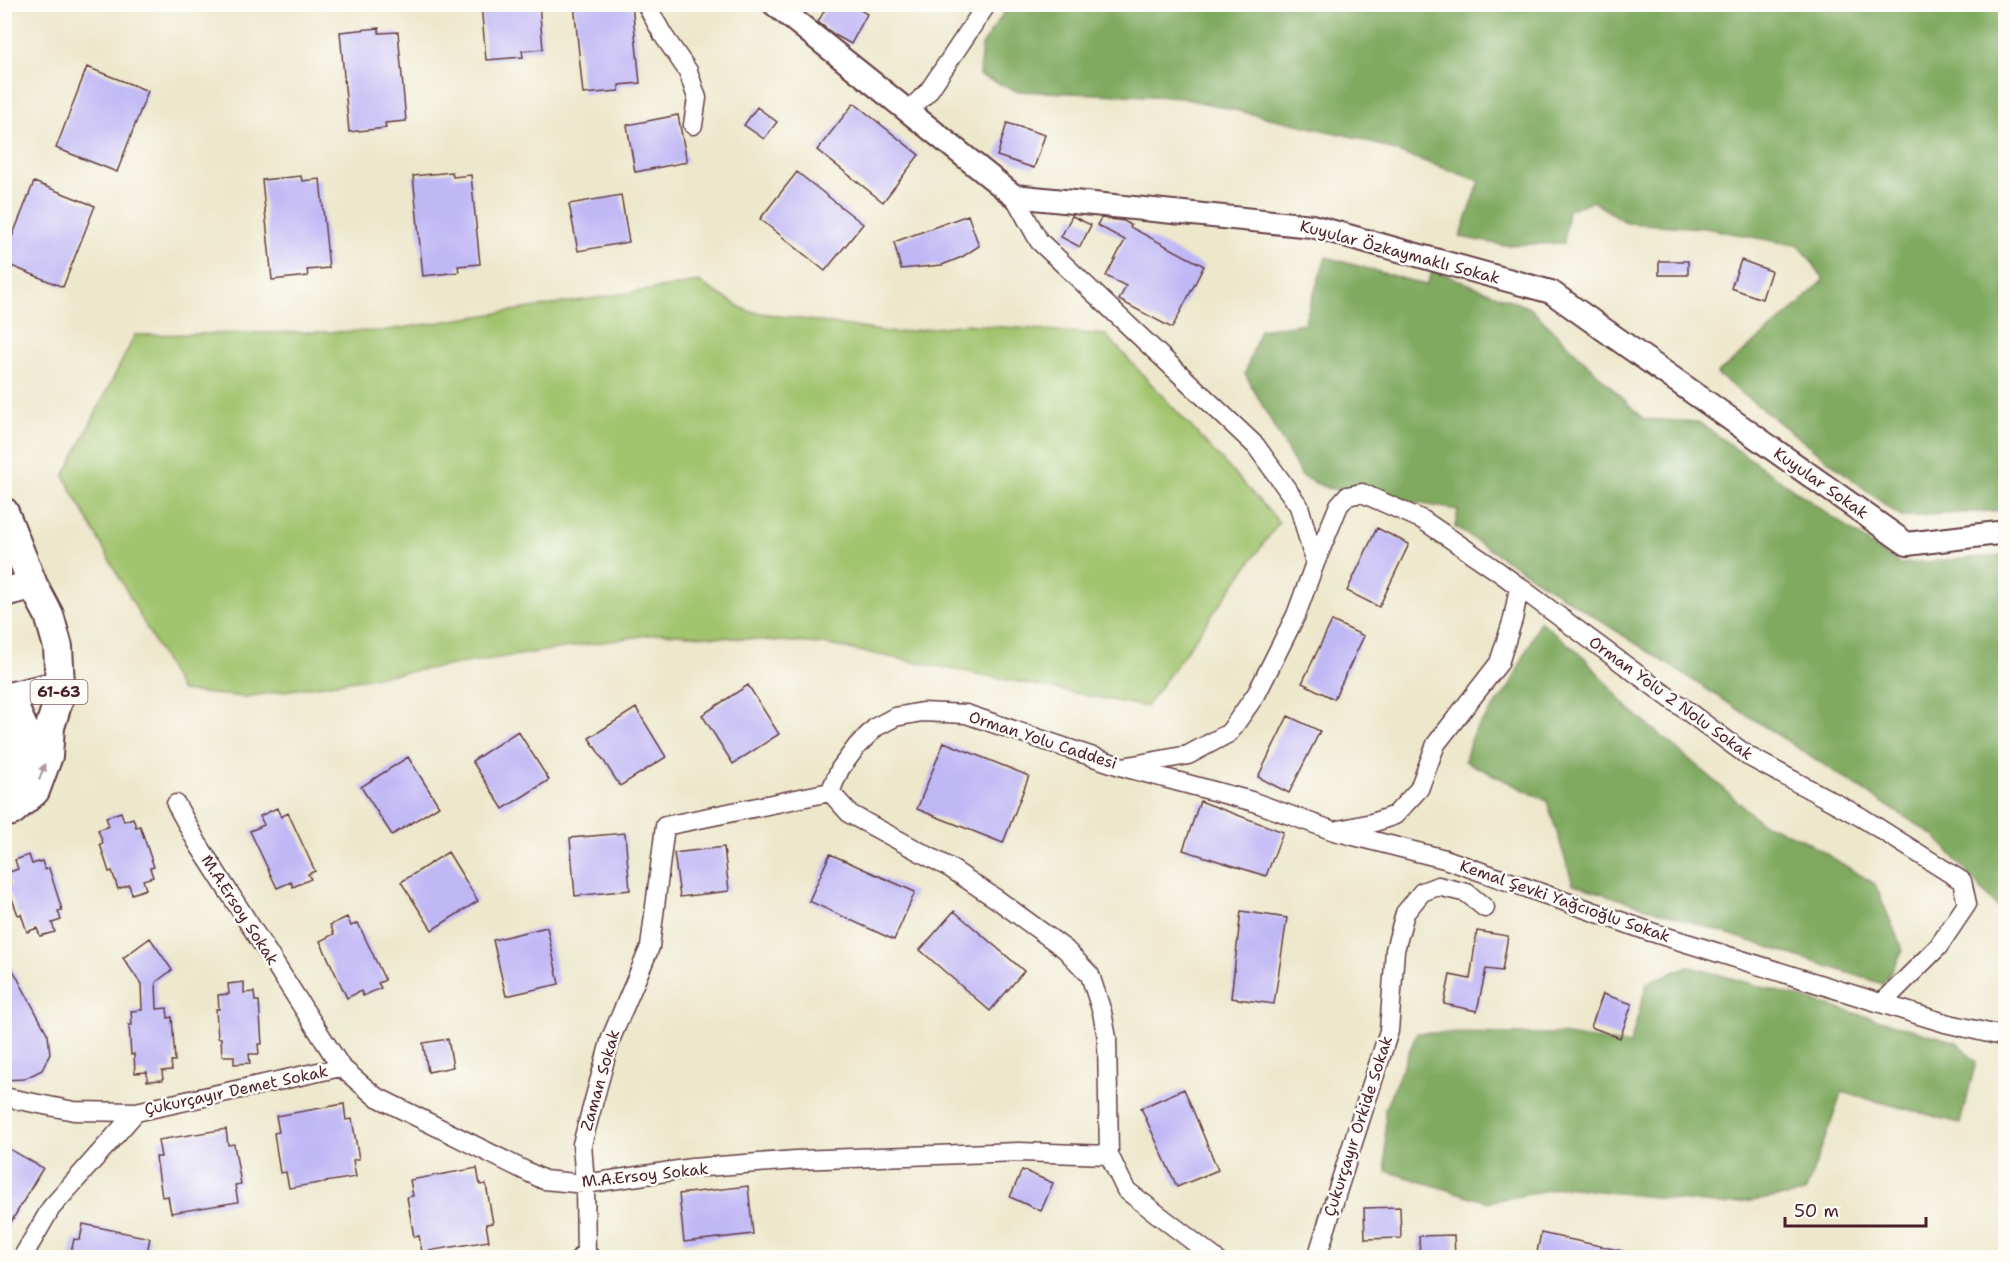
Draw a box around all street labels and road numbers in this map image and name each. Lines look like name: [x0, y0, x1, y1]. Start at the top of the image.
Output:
street label: Kuyular Özkaymaklı Sokak: [1298, 215, 1502, 289]
street label: Kuyular Sokak: [1770, 443, 1872, 523]
street label: Orman Yolu 2 Nolu Sokak: [1585, 631, 1757, 765]
road number: 61-63: [31, 680, 88, 704]
street label: Orman Yolu Caddesi: [966, 706, 1120, 774]
street label: M.A.Ersoy Sokak: [197, 851, 283, 969]
street label: Kemal Şevki Yağcıoğlu Sokak: [1457, 855, 1673, 947]
street label: Zaman Sokak: [576, 1027, 624, 1133]
street label: Çukurçayır Orkide Sokak: [1319, 1033, 1397, 1219]
street label: Çukurçayır Demet Sokak: [142, 1060, 330, 1120]
street label: M.A.Ersoy Sokak: [581, 1158, 709, 1192]

